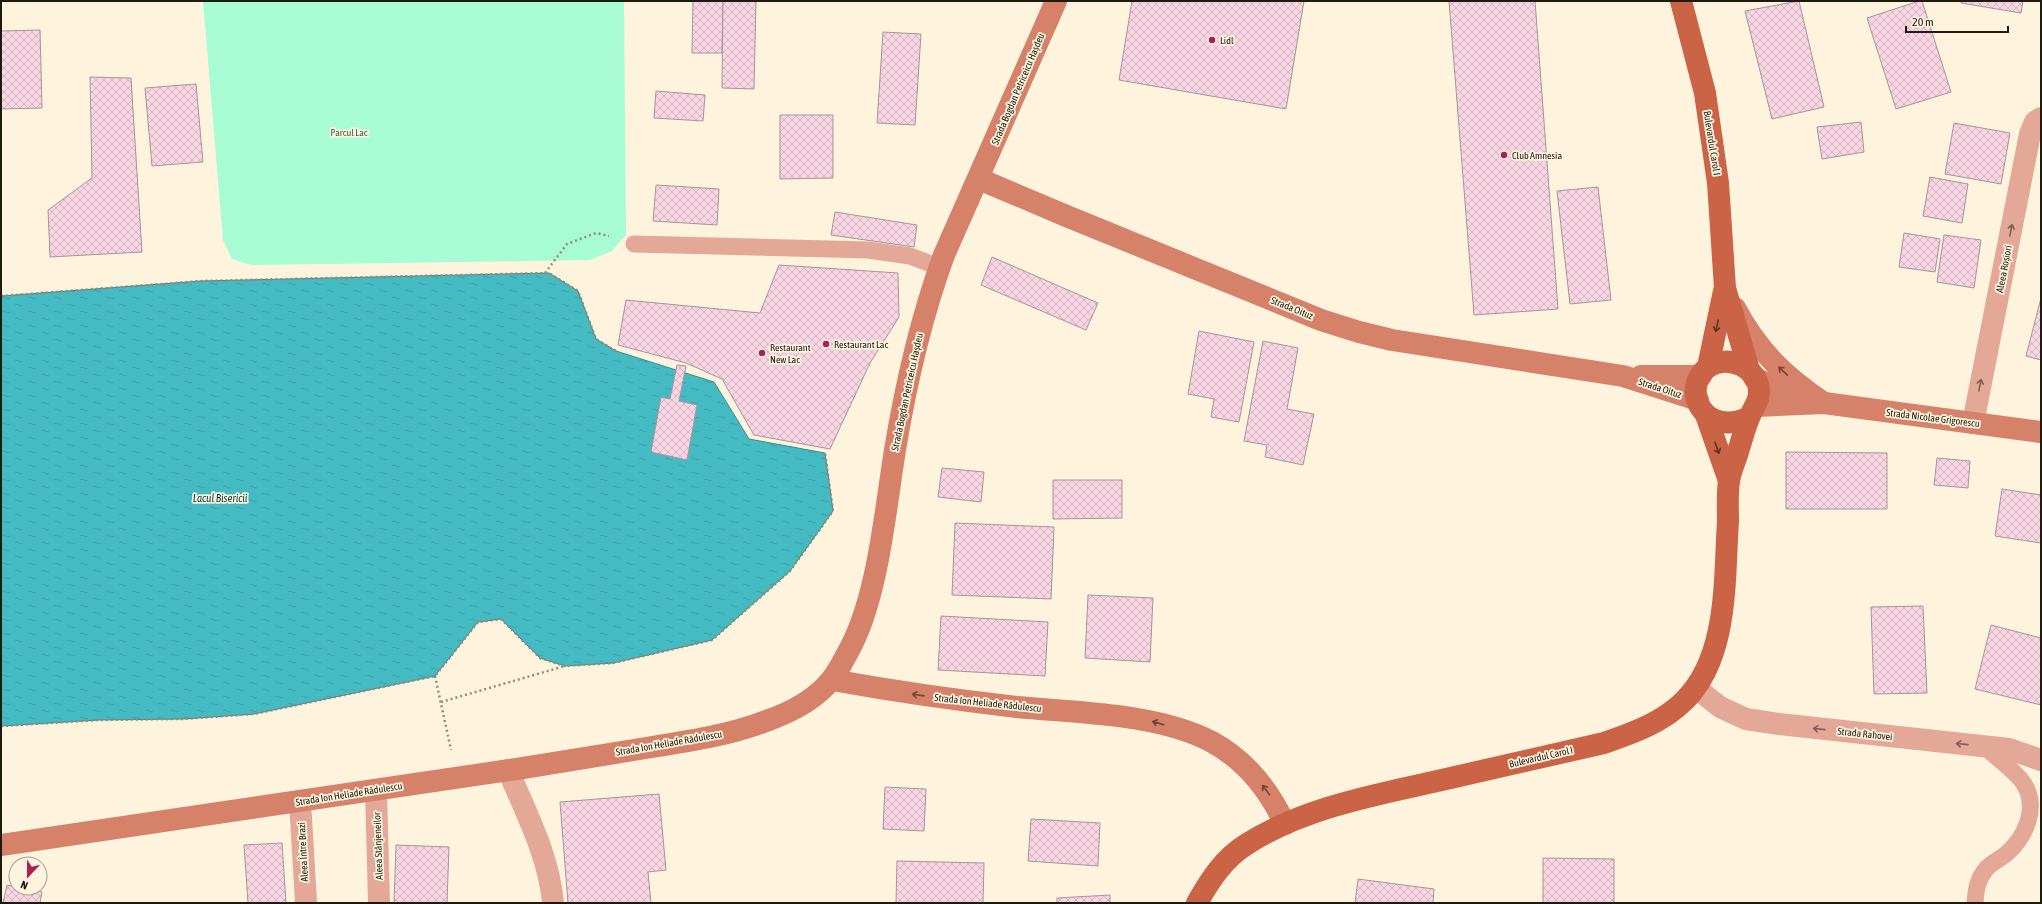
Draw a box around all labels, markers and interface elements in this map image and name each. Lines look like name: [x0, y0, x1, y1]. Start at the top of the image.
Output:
scale bar: [1906, 8, 2008, 34]
text: 20 m: [1912, 15, 1934, 29]
street label: Strada Bogdan Petriceicu Hașdeu: [989, 31, 1047, 147]
marker: Lidl: [1207, 35, 1217, 45]
place label: Lidl: [1220, 35, 1234, 46]
street label: Bulevardul Carol I: [1701, 110, 1723, 176]
park label: Parcul Lac: [330, 127, 368, 138]
marker: Club Amnesia: [1499, 150, 1509, 160]
place label: Club Amnesia: [1512, 150, 1562, 161]
one-way arrow: [2008, 224, 2016, 237]
street label: Aleea Roșiori: [1994, 244, 2014, 294]
street label: Strada Oituz: [1269, 295, 1315, 322]
one-way arrow: [1712, 319, 1720, 332]
street label: Strada Bogdan Petriceicu Hașdeu: [889, 332, 925, 452]
marker: Restaurant Lac: [821, 339, 831, 349]
place label: Restaurant Lac: [834, 339, 888, 350]
place label: Restaurant New Lac: [770, 342, 811, 365]
marker: Restaurant New Lac: [757, 348, 767, 358]
one-way arrow: [1778, 367, 1788, 376]
street label: Strada Oituz: [1637, 376, 1683, 400]
one-way arrow: [1977, 379, 1985, 392]
street label: Strada Nicolae Grigorescu: [1886, 407, 1980, 429]
one-way arrow: [1714, 442, 1722, 454]
water label: Lacul Bisericii: [193, 492, 248, 504]
one-way arrow: [912, 691, 925, 699]
street label: Strada Ion Heliade Rădulescu: [934, 692, 1042, 714]
one-way arrow: [1152, 719, 1165, 726]
one-way arrow: [1813, 725, 1826, 732]
street label: Strada Rahovei: [1837, 726, 1893, 742]
street label: Strada Ion Heliade Rădulescu: [615, 728, 723, 758]
one-way arrow: [1956, 740, 1969, 748]
street label: Bulevardul Carol I: [1508, 744, 1574, 770]
street label: Strada Ion Heliade Rădulescu: [295, 780, 403, 808]
one-way arrow: [1261, 785, 1270, 796]
street label: Aleea Stânjeneilor: [371, 811, 385, 880]
street label: Aleea Între Brazi: [296, 822, 310, 882]
north arrow: [8, 856, 48, 896]
text: N: [19, 878, 30, 892]

